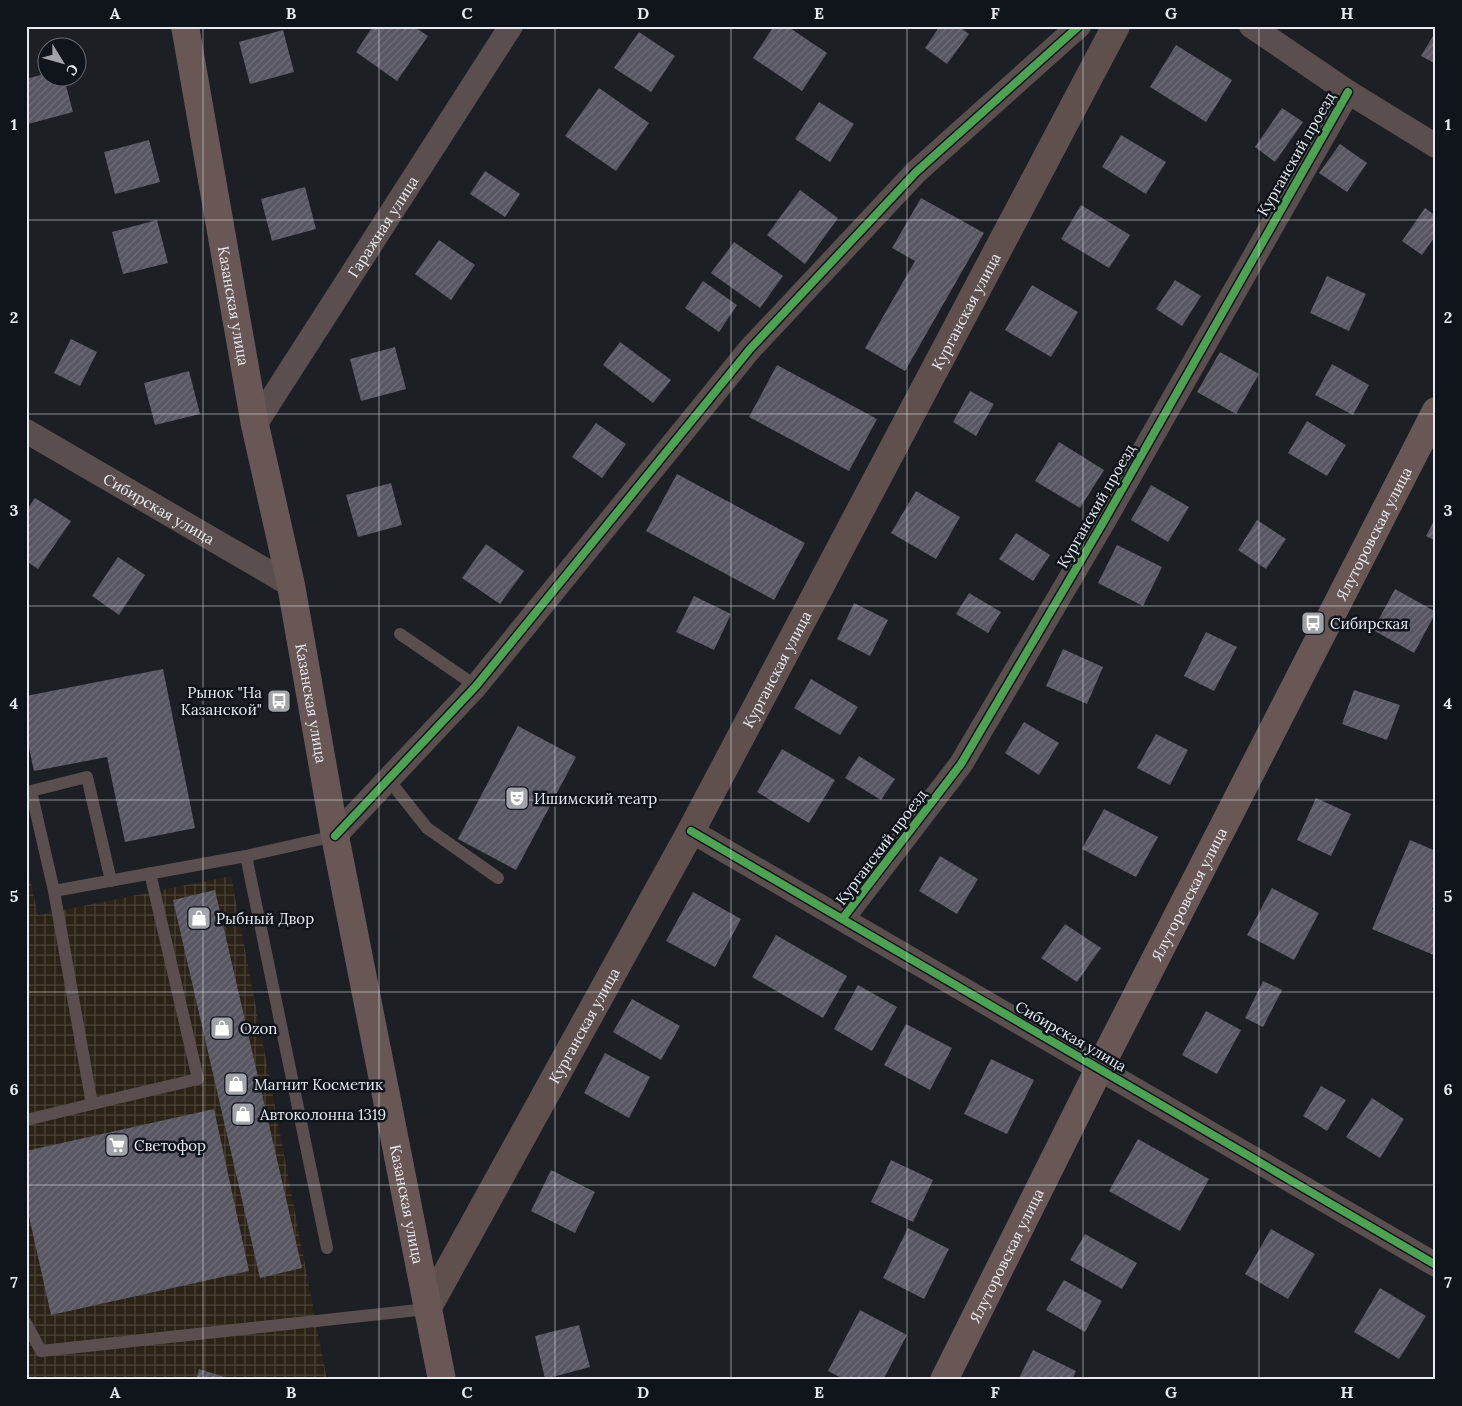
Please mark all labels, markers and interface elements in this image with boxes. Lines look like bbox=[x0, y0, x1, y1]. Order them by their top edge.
text: A bbox=[110, 3, 121, 23]
text: B bbox=[286, 3, 297, 23]
text: C bbox=[461, 3, 473, 23]
text: D bbox=[637, 3, 649, 23]
text: E bbox=[814, 3, 824, 23]
text: F bbox=[990, 3, 1000, 23]
text: G bbox=[1165, 3, 1177, 23]
text: H bbox=[1341, 3, 1354, 23]
north arrow bbox=[38, 38, 88, 88]
text: С bbox=[62, 61, 82, 79]
street label: Курганский проезд bbox=[1253, 89, 1339, 219]
text: 1 bbox=[11, 114, 17, 134]
text: 1 bbox=[1445, 114, 1451, 134]
street label: Гаражная улица bbox=[343, 172, 422, 281]
street label: Казанская улица bbox=[214, 244, 254, 367]
street label: Курганская улица bbox=[927, 249, 1004, 373]
text: 2 bbox=[10, 307, 18, 327]
text: 2 bbox=[1444, 307, 1452, 327]
street label: Курганский проезд bbox=[1053, 441, 1139, 571]
street label: Ялуторовская улица bbox=[1331, 463, 1415, 604]
street label: Сибирская улица bbox=[100, 469, 218, 548]
text: 3 bbox=[10, 500, 19, 520]
text: 3 bbox=[1444, 500, 1453, 520]
street label: Курганская улица bbox=[738, 607, 815, 731]
bus stop icon: Сибирская bbox=[1300, 610, 1326, 636]
place label: Сибирская bbox=[1330, 614, 1408, 633]
street label: Казанская улица bbox=[292, 642, 332, 765]
place label: Рынок "На Казанской" bbox=[181, 683, 262, 719]
bus stop icon: Рынок "На Казанской" bbox=[266, 688, 292, 714]
text: 4 bbox=[10, 693, 19, 713]
text: 4 bbox=[1444, 693, 1453, 713]
theatre icon: Ишимский театр bbox=[504, 785, 530, 811]
street label: Курганский проезд bbox=[831, 785, 931, 909]
place label: Ишимский театр bbox=[534, 789, 657, 808]
street label: Ялуторовская улица bbox=[1146, 824, 1231, 964]
text: 5 bbox=[10, 886, 19, 906]
text: 5 bbox=[1444, 886, 1453, 906]
shop icon: Рыбный Двор bbox=[186, 905, 212, 931]
place label: Рыбный Двор bbox=[216, 909, 314, 928]
street label: Курганская улица bbox=[544, 964, 623, 1087]
street label: Сибирская улица bbox=[1012, 996, 1130, 1076]
shop icon: Ozon bbox=[209, 1015, 235, 1041]
place label: Ozon bbox=[240, 1019, 277, 1038]
shop icon: Магнит Косметик bbox=[223, 1071, 249, 1097]
place label: Магнит Косметик bbox=[254, 1075, 383, 1094]
text: 6 bbox=[9, 1079, 19, 1099]
text: 6 bbox=[1443, 1079, 1453, 1099]
shop icon: Автоколонна 1319 bbox=[230, 1101, 256, 1127]
place label: Автоколонна 1319 bbox=[259, 1105, 386, 1124]
supermarket icon: Светофор bbox=[104, 1132, 130, 1158]
place label: Светофор bbox=[134, 1136, 206, 1155]
street label: Казанская улица bbox=[386, 1143, 428, 1266]
street label: Ялуторовская улица bbox=[965, 1185, 1048, 1326]
text: 7 bbox=[10, 1272, 18, 1292]
text: 7 bbox=[1444, 1272, 1452, 1292]
text: A bbox=[110, 1382, 121, 1402]
text: B bbox=[286, 1382, 297, 1402]
text: C bbox=[461, 1382, 473, 1402]
text: D bbox=[637, 1382, 649, 1402]
text: E bbox=[814, 1382, 824, 1402]
text: F bbox=[990, 1382, 1000, 1402]
text: G bbox=[1165, 1382, 1177, 1402]
text: H bbox=[1341, 1382, 1354, 1402]

